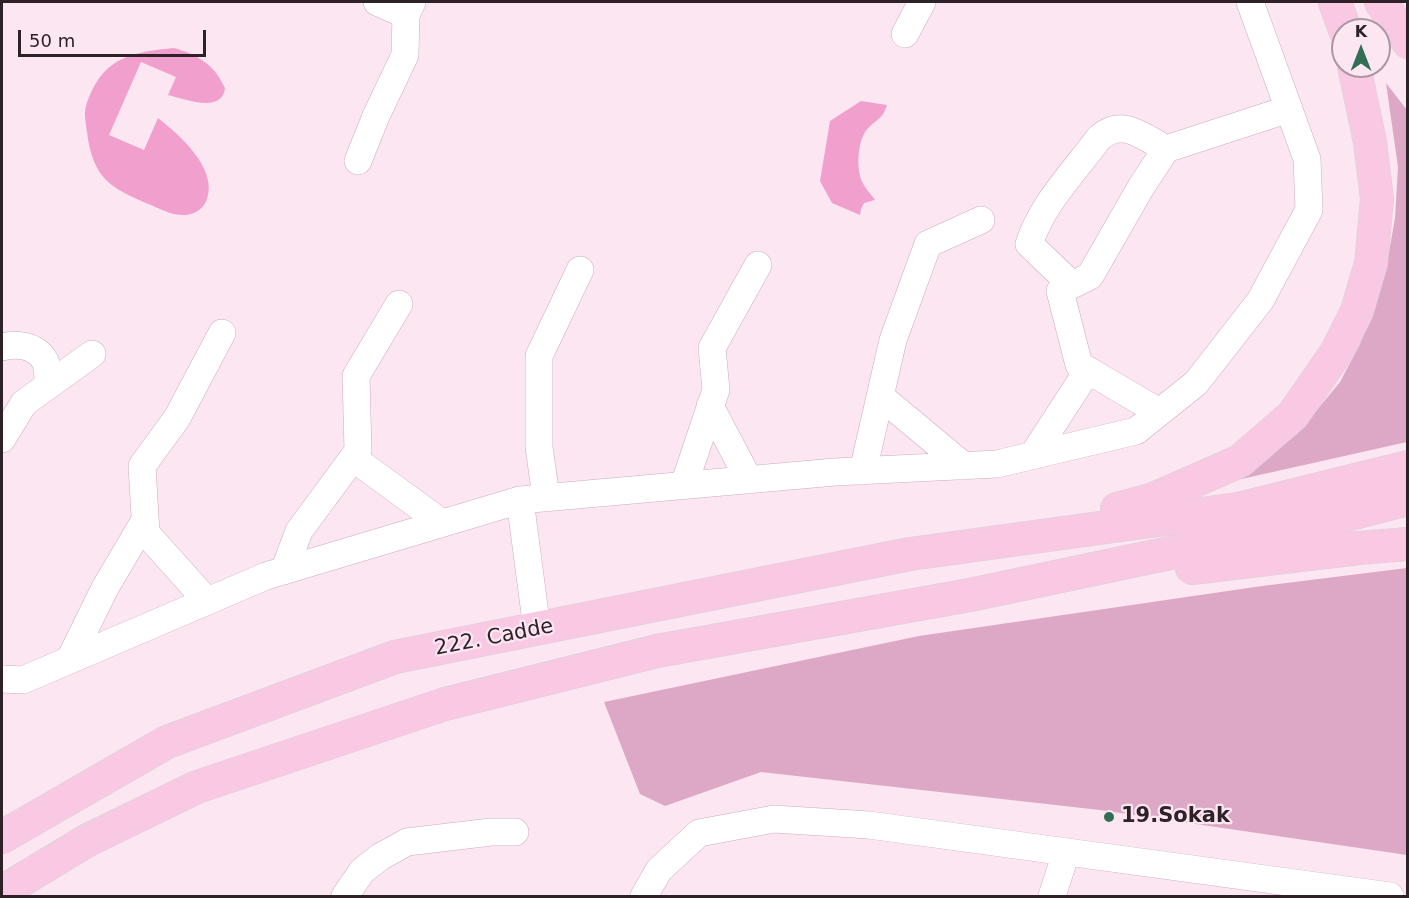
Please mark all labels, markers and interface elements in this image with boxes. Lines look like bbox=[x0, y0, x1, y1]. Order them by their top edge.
scale bar bbox=[21, 18, 208, 56]
north arrow bbox=[1331, 18, 1391, 78]
text: K bbox=[1355, 22, 1367, 41]
text: 50 m bbox=[29, 30, 75, 51]
street label: 222. Cadde bbox=[432, 614, 556, 662]
place label: 19.Sokak bbox=[1121, 804, 1230, 830]
marker: 19.Sokak bbox=[1102, 810, 1116, 824]

